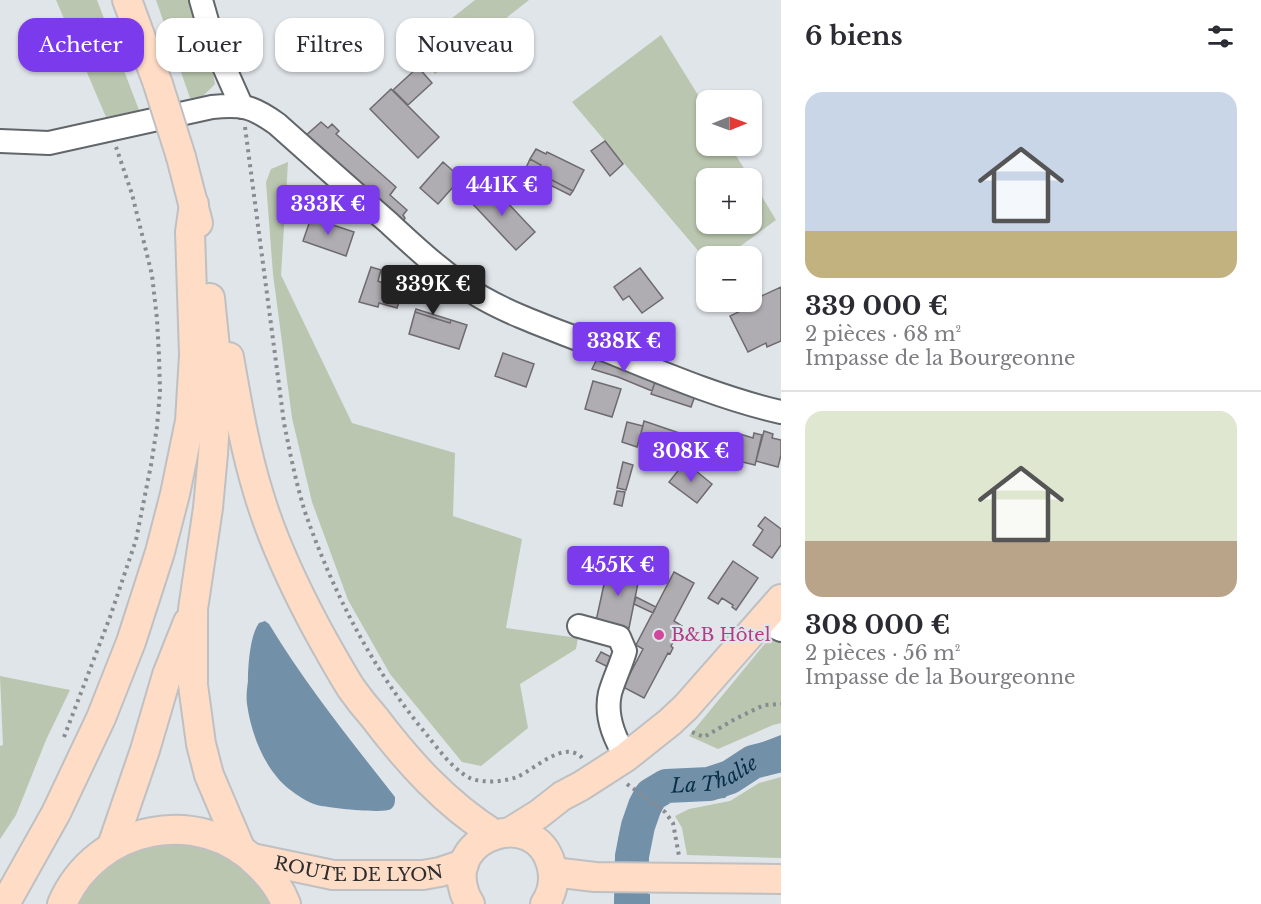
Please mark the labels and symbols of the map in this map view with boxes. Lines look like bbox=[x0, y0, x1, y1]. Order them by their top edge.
north arrow bbox=[696, 90, 762, 156]
pin: 441K € bbox=[453, 166, 551, 217]
pin: 333K € bbox=[279, 185, 377, 236]
pin: 339K € bbox=[384, 265, 482, 316]
pin: 338K € bbox=[575, 322, 673, 373]
pin: 308K € bbox=[642, 432, 740, 483]
pin: 455K € bbox=[569, 546, 667, 597]
place label: B&B Hôtel bbox=[671, 624, 771, 646]
marker: B&B Hôtel bbox=[652, 628, 666, 642]
water label: La Thalie bbox=[669, 750, 762, 798]
street label: ROUTE DE LYON bbox=[272, 852, 445, 886]

